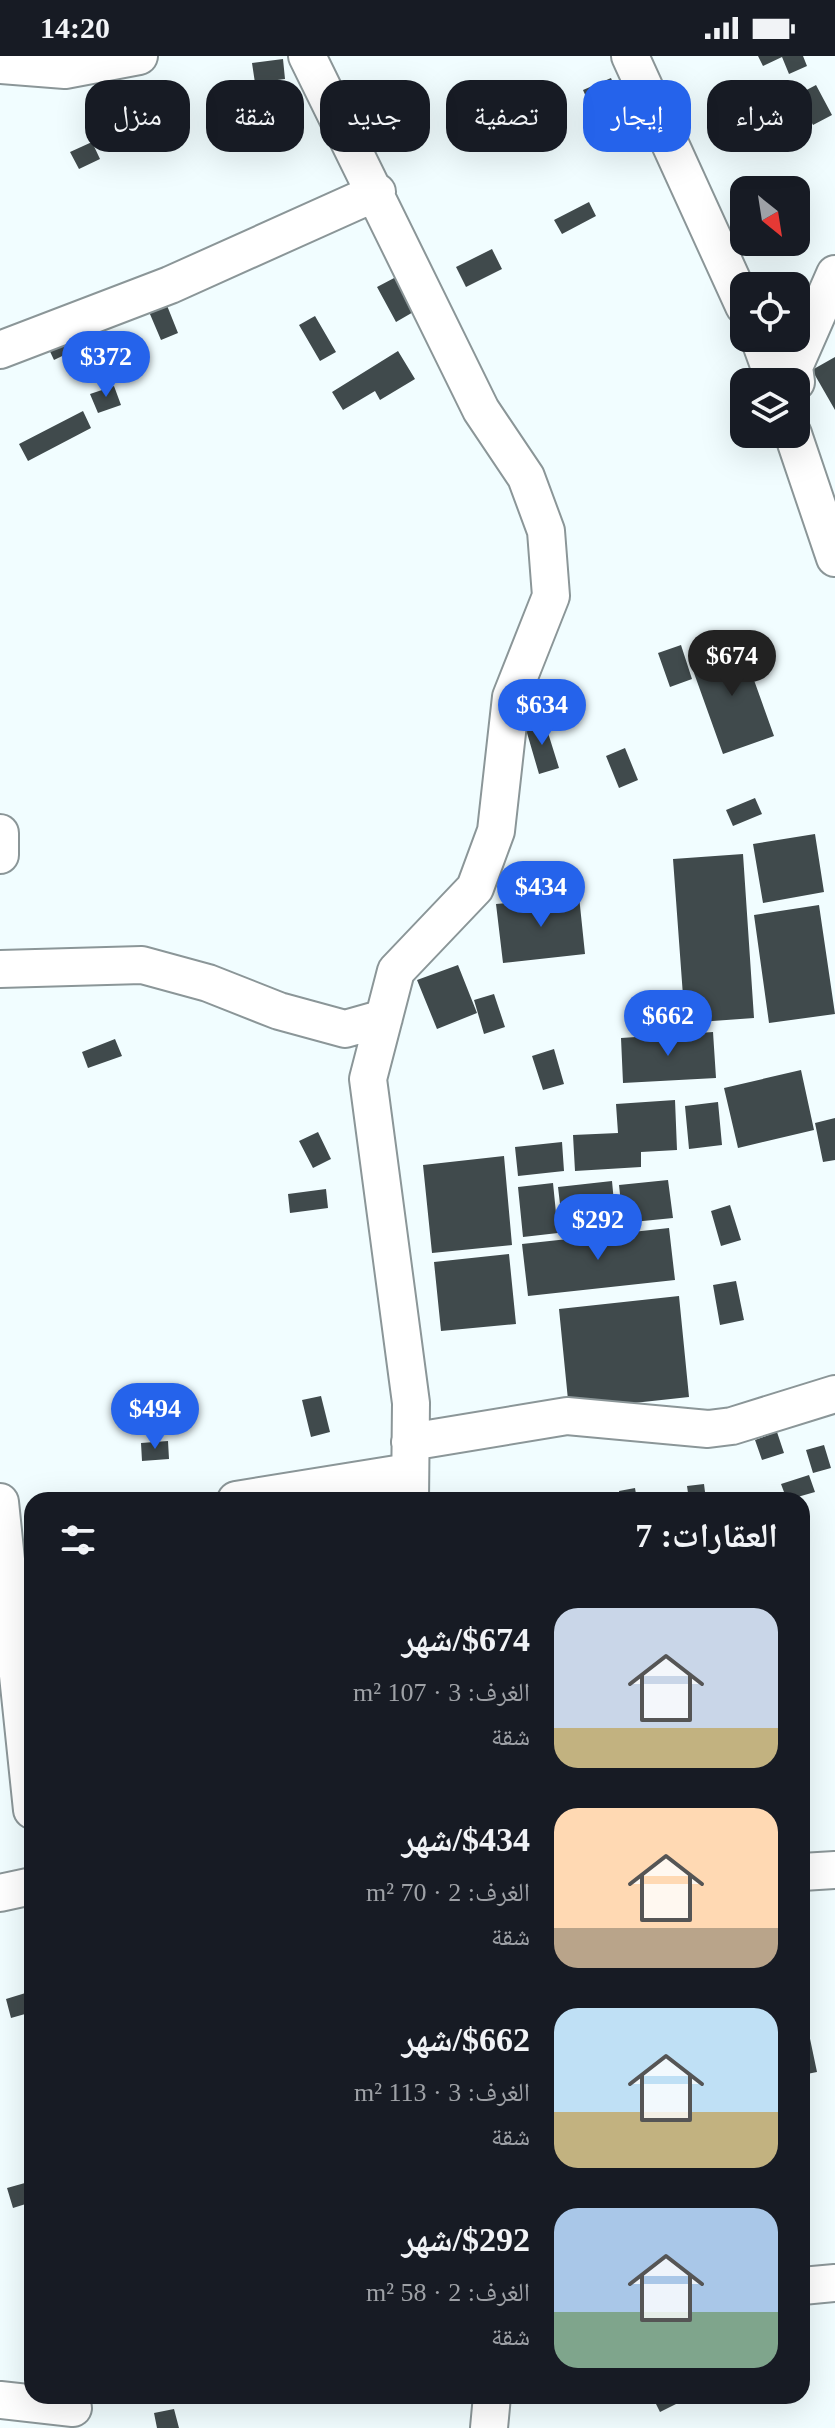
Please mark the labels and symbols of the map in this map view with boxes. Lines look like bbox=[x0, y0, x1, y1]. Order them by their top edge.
north arrow bbox=[730, 176, 810, 256]
pin: $372 bbox=[59, 331, 153, 399]
pin: $674 bbox=[685, 630, 779, 698]
pin: $634 bbox=[495, 679, 589, 747]
pin: $434 bbox=[494, 861, 588, 929]
pin: $662 bbox=[621, 990, 715, 1058]
pin: $292 bbox=[551, 1194, 645, 1262]
pin: $494 bbox=[108, 1383, 202, 1451]

